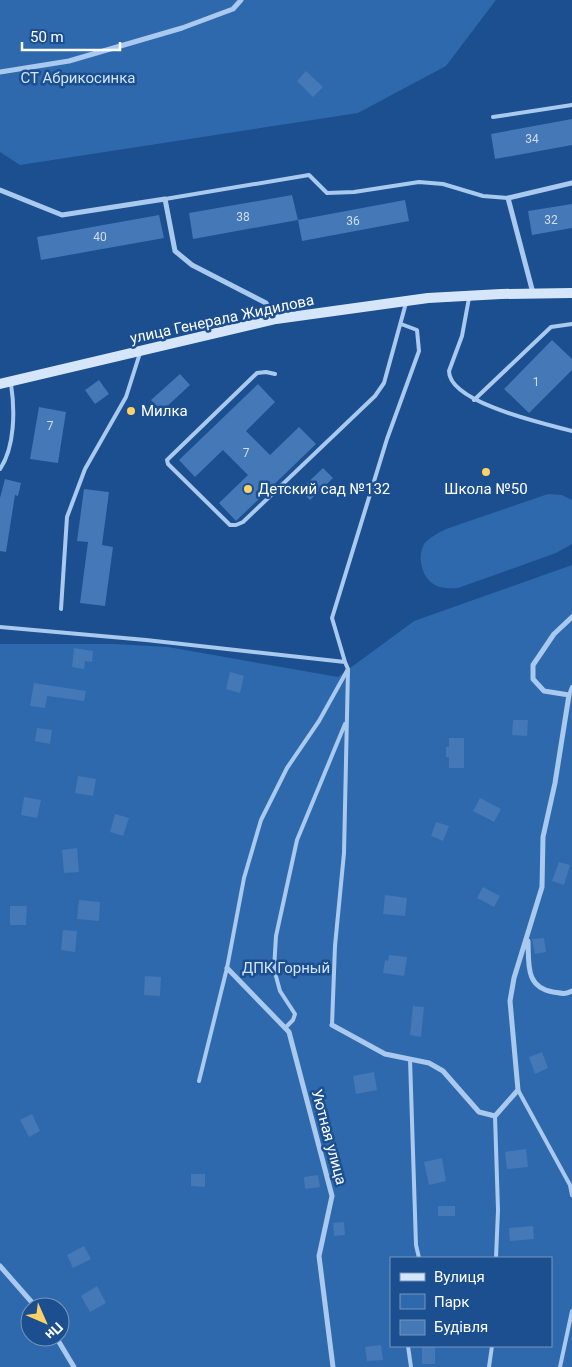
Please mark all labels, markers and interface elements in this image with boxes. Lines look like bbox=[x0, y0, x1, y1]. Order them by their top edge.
scale bar bbox=[22, 20, 120, 52]
text: 50 m bbox=[30, 28, 64, 46]
park label: СТ Абрикосинка bbox=[21, 69, 135, 87]
house number: 34 bbox=[525, 132, 539, 146]
house number: 38 bbox=[236, 210, 250, 224]
house number: 32 bbox=[544, 213, 558, 227]
house number: 36 bbox=[346, 214, 360, 228]
house number: 40 bbox=[93, 230, 107, 244]
street label: улица Генерала Жидилова bbox=[128, 291, 316, 347]
house number: 1 bbox=[533, 375, 539, 389]
place label: Милка bbox=[141, 402, 188, 420]
marker: Милка bbox=[125, 405, 137, 417]
house number: 7 bbox=[47, 419, 54, 433]
house number: 7 bbox=[243, 446, 250, 460]
marker: Школа №50 bbox=[480, 466, 492, 478]
place label: Детский сад №132 bbox=[258, 480, 390, 498]
place label: Школа №50 bbox=[444, 480, 528, 498]
marker: Детский сад №132 bbox=[242, 483, 254, 495]
park label: ДПК Горный bbox=[242, 959, 330, 977]
street label: Уютная улица bbox=[308, 1087, 350, 1187]
legend bbox=[390, 1257, 552, 1347]
text: Вулиця bbox=[434, 1268, 485, 1286]
text: Парк bbox=[434, 1293, 469, 1311]
north arrow bbox=[20, 1297, 70, 1347]
text: Будівля bbox=[434, 1318, 488, 1336]
text: Пн bbox=[42, 1319, 66, 1343]

